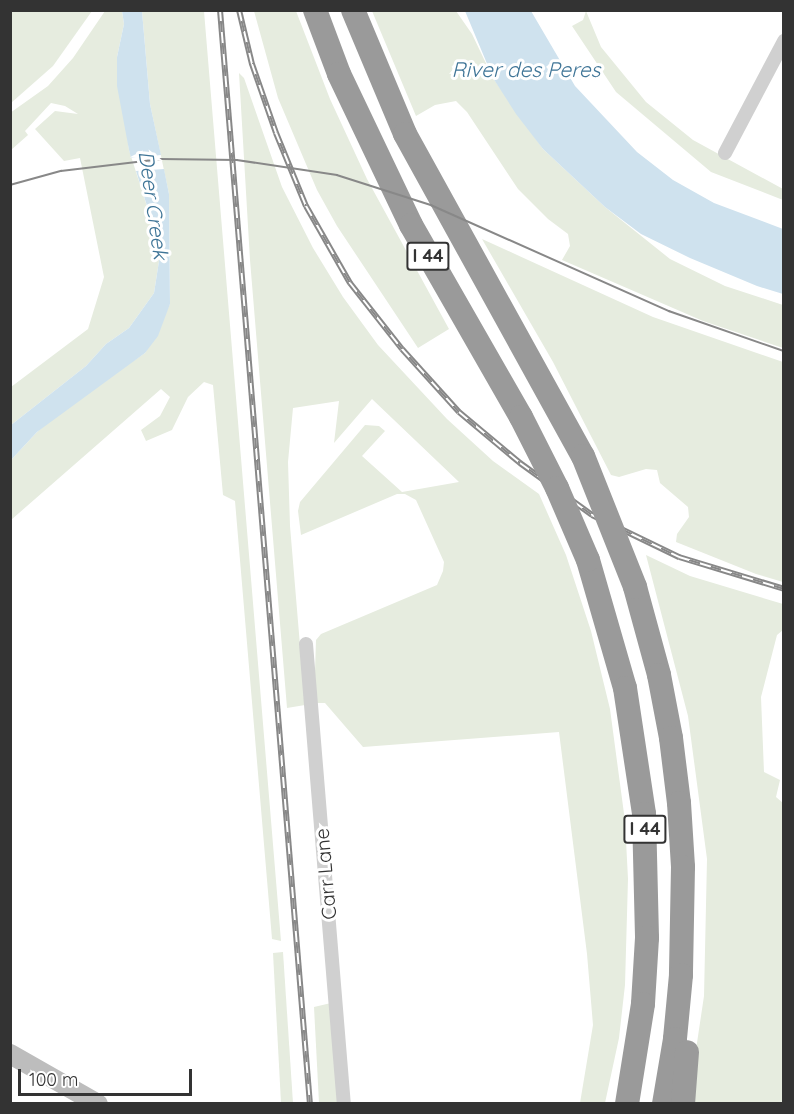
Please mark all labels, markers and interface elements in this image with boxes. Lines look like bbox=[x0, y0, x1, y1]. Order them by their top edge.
water label: River des Peres bbox=[452, 56, 600, 82]
water label: Deer Creek bbox=[134, 149, 174, 261]
road number: I 44 bbox=[406, 241, 450, 271]
road number: I 44 bbox=[622, 814, 668, 844]
street label: Carr Lane bbox=[309, 827, 341, 921]
scale bar bbox=[21, 1057, 195, 1095]
text: 100 m bbox=[29, 1068, 78, 1091]

